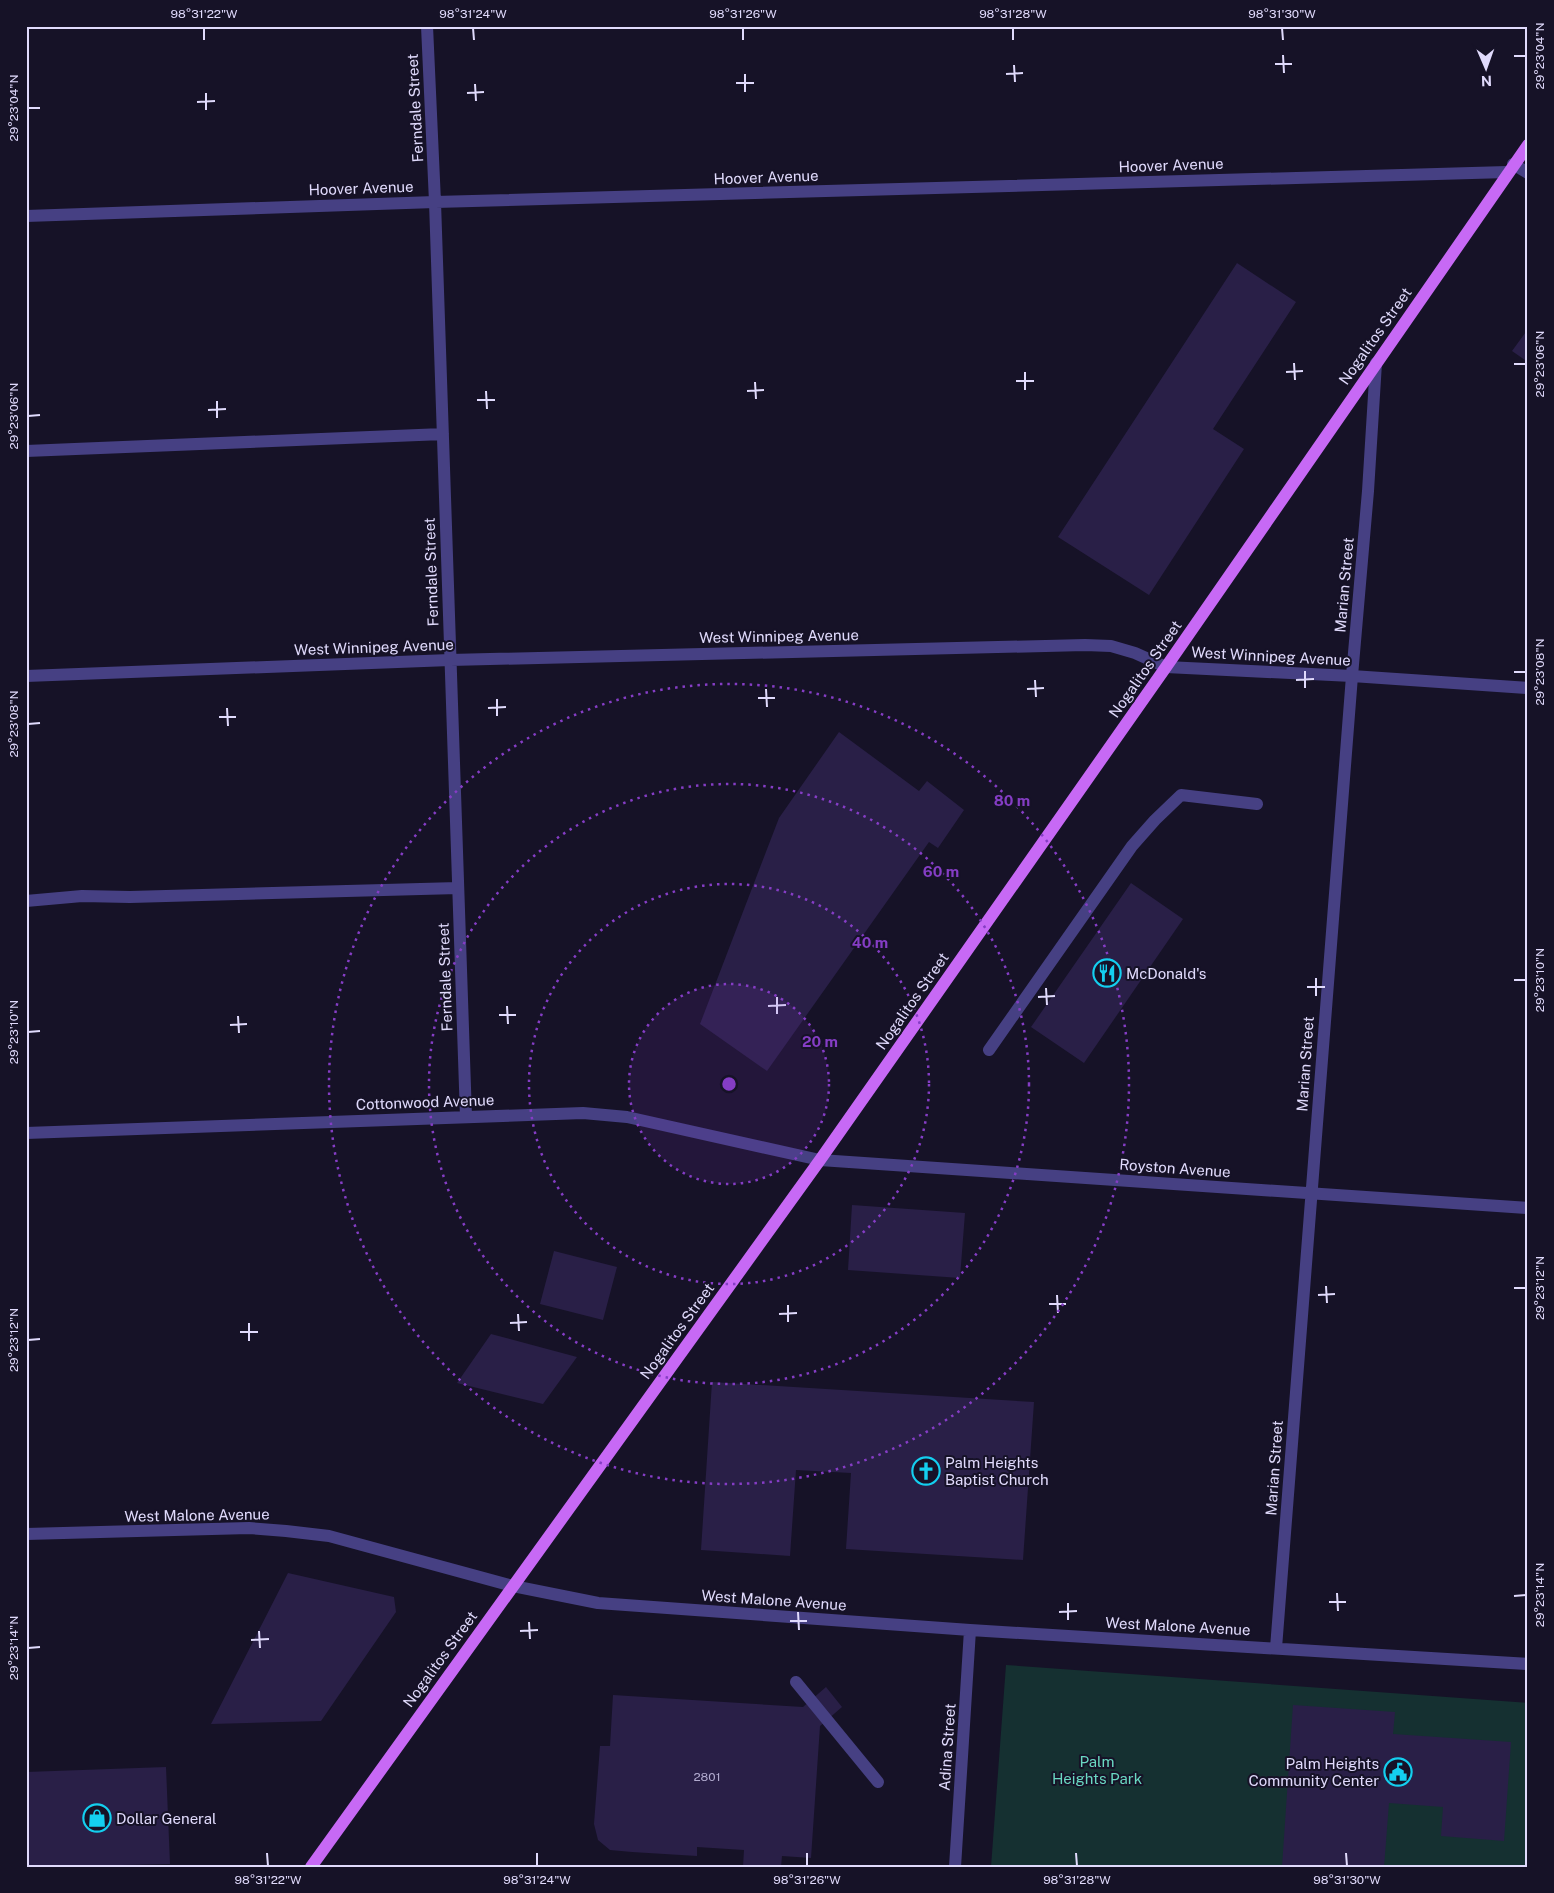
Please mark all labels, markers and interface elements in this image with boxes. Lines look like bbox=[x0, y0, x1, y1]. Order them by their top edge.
text: 98°31'22"W bbox=[170, 7, 238, 21]
text: 98°31'24"W bbox=[439, 7, 507, 21]
text: 98°31'26"W bbox=[709, 7, 777, 21]
text: 98°31'28"W bbox=[979, 7, 1047, 21]
text: 98°31'30"W bbox=[1248, 7, 1316, 21]
text: 29°23'04"N bbox=[1533, 23, 1547, 89]
north arrow bbox=[1462, 42, 1512, 92]
street label: Ferndale Street bbox=[404, 53, 426, 163]
text: N bbox=[1481, 73, 1492, 89]
text: 29°23'04"N bbox=[7, 75, 21, 141]
street label: Hoover Avenue bbox=[1118, 155, 1224, 175]
street label: Hoover Avenue bbox=[713, 167, 819, 187]
street label: Hoover Avenue bbox=[308, 178, 414, 198]
street label: Nogalitos Street bbox=[1335, 284, 1415, 388]
text: 29°23'06"N bbox=[1533, 331, 1547, 397]
text: 29°23'06"N bbox=[7, 383, 21, 449]
street label: Ferndale Street bbox=[421, 517, 441, 627]
street label: Marian Street bbox=[1331, 537, 1357, 633]
street label: Nogalitos Street bbox=[1105, 617, 1185, 721]
street label: West Winnipeg Avenue bbox=[699, 626, 859, 646]
street label: West Winnipeg Avenue bbox=[294, 636, 454, 658]
text: 29°23'08"N bbox=[1533, 638, 1547, 706]
street label: West Winnipeg Avenue bbox=[1191, 643, 1351, 669]
text: 29°23'08"N bbox=[7, 690, 21, 758]
text: 80 m bbox=[994, 792, 1030, 809]
text: 60 m bbox=[923, 863, 959, 880]
street label: Ferndale Street bbox=[435, 922, 455, 1032]
text: 40 m bbox=[852, 934, 888, 951]
text: 29°23'10"N bbox=[1533, 948, 1547, 1012]
street label: Nogalitos Street bbox=[872, 949, 952, 1053]
restaurant icon: McDonald's bbox=[1092, 958, 1122, 988]
place label: McDonald's bbox=[1126, 965, 1206, 982]
text: 29°23'10"N bbox=[7, 1000, 21, 1064]
street label: Marian Street bbox=[1293, 1016, 1317, 1112]
text: 20 m bbox=[802, 1033, 838, 1050]
centre of rings bbox=[720, 1075, 738, 1093]
street label: Cottonwood Avenue bbox=[355, 1091, 495, 1113]
street label: Royston Avenue bbox=[1119, 1156, 1231, 1180]
text: 29°23'12"N bbox=[1533, 1256, 1547, 1320]
street label: Nogalitos Street bbox=[637, 1280, 718, 1382]
text: 29°23'12"N bbox=[7, 1308, 21, 1372]
street label: Marian Street bbox=[1262, 1420, 1286, 1516]
place label: Palm Heights Baptist Church bbox=[945, 1454, 1049, 1488]
church icon: Palm Heights Baptist Church bbox=[911, 1456, 941, 1486]
street label: West Malone Avenue bbox=[124, 1505, 270, 1525]
text: 29°23'14"N bbox=[1533, 1563, 1547, 1627]
street label: West Malone Avenue bbox=[701, 1586, 847, 1614]
street label: Nogalitos Street bbox=[400, 1608, 481, 1710]
street label: West Malone Avenue bbox=[1105, 1614, 1251, 1638]
text: 29°23'14"N bbox=[7, 1616, 21, 1680]
street label: Adina Street bbox=[935, 1703, 959, 1791]
park label: Palm Heights Park bbox=[1052, 1753, 1142, 1787]
place label: Palm Heights Community Center bbox=[1249, 1755, 1379, 1789]
public building icon: Palm Heights Community Center bbox=[1383, 1757, 1413, 1787]
house number: 2801 bbox=[693, 1770, 721, 1784]
shop icon: Dollar General bbox=[82, 1803, 112, 1833]
place label: Dollar General bbox=[116, 1810, 217, 1827]
text: 98°31'22"W bbox=[234, 1873, 302, 1887]
text: 98°31'24"W bbox=[503, 1873, 571, 1887]
text: 98°31'26"W bbox=[773, 1873, 841, 1887]
text: 98°31'28"W bbox=[1043, 1873, 1111, 1887]
text: 98°31'30"W bbox=[1313, 1873, 1381, 1887]

